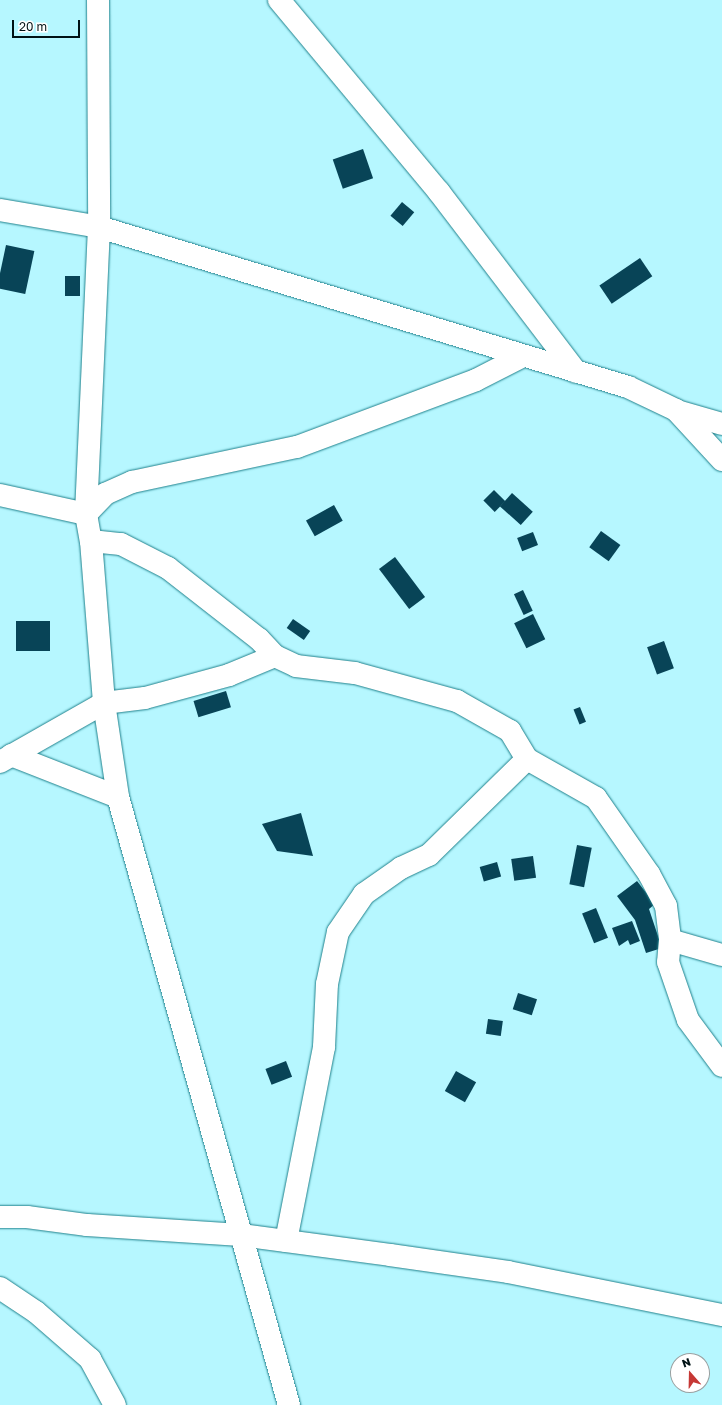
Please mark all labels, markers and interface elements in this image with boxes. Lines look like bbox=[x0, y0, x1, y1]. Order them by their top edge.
scale bar bbox=[14, 12, 82, 38]
text: 20 m bbox=[19, 19, 47, 34]
north arrow bbox=[670, 1353, 710, 1393]
text: N bbox=[680, 1355, 692, 1370]

